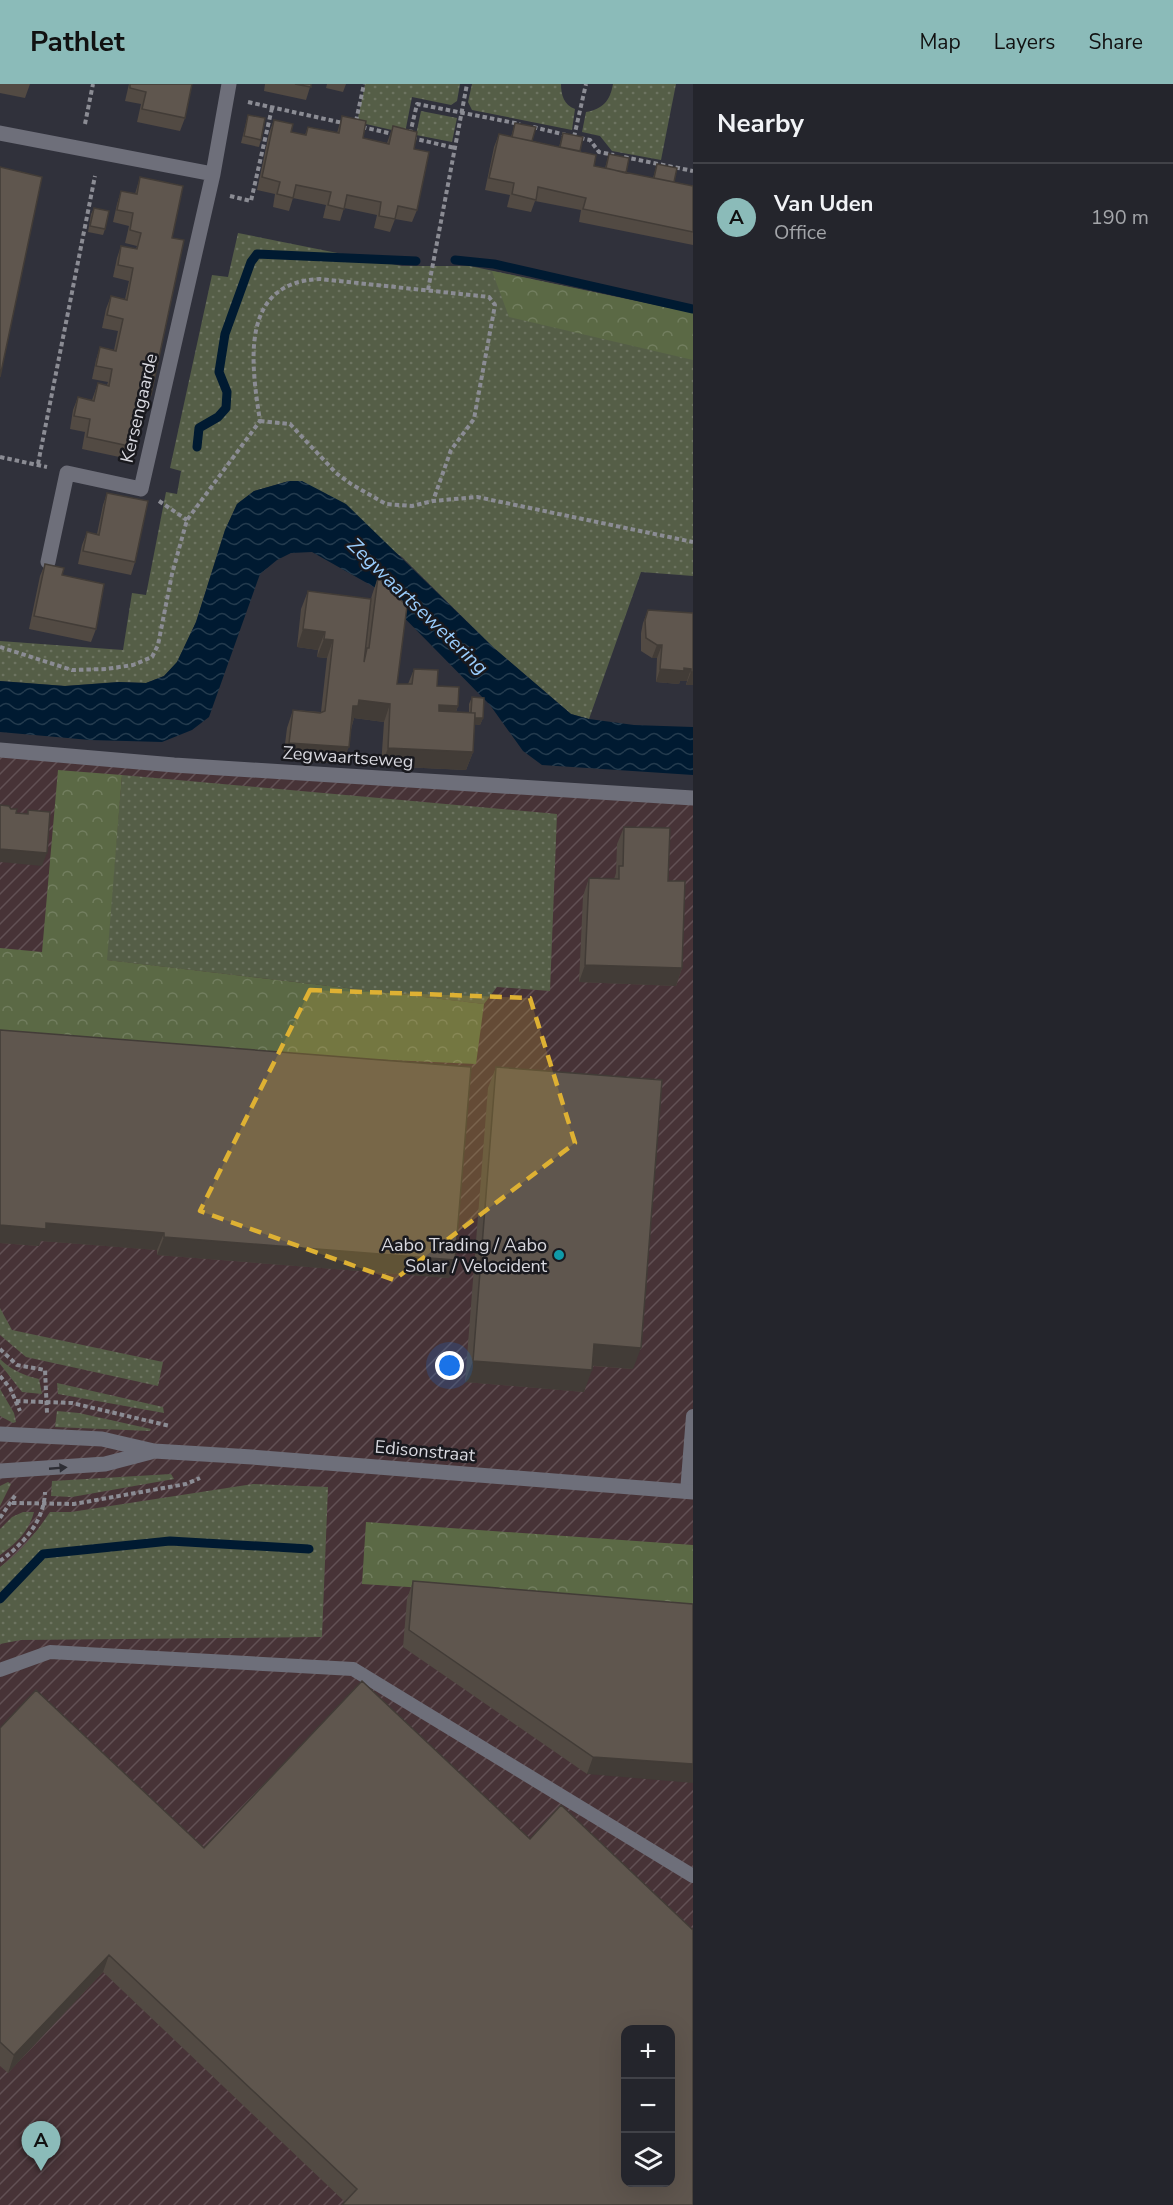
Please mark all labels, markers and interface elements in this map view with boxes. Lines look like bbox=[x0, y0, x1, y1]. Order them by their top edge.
text: Pathlet bbox=[30, 23, 125, 61]
text: Map bbox=[919, 28, 961, 56]
text: Layers bbox=[994, 28, 1055, 56]
text: Share bbox=[1088, 28, 1143, 56]
text: Nearby bbox=[717, 106, 804, 141]
text: Van Uden bbox=[774, 189, 873, 219]
text: A bbox=[729, 204, 744, 231]
text: 190 m bbox=[1091, 204, 1149, 231]
text: Office bbox=[774, 219, 827, 246]
street label: Kersengaarde bbox=[115, 351, 163, 465]
water label: Zegwaartsewetering bbox=[341, 532, 494, 681]
street label: Zegwaartseweg bbox=[282, 740, 414, 774]
place label: Aabo Trading / Aabo Solar / Velocident bbox=[381, 1233, 548, 1278]
marker: Aabo Trading / Aabo Solar / Velocident bbox=[552, 1248, 566, 1262]
your location bbox=[435, 1351, 464, 1380]
street label: Edisonstraat bbox=[374, 1435, 477, 1467]
one-way arrow bbox=[49, 1463, 68, 1473]
map controls bbox=[621, 2025, 675, 2187]
button: + bbox=[621, 2025, 675, 2079]
button: − bbox=[621, 2079, 675, 2133]
pin: A bbox=[22, 2122, 60, 2171]
button: layers bbox=[621, 2133, 675, 2187]

